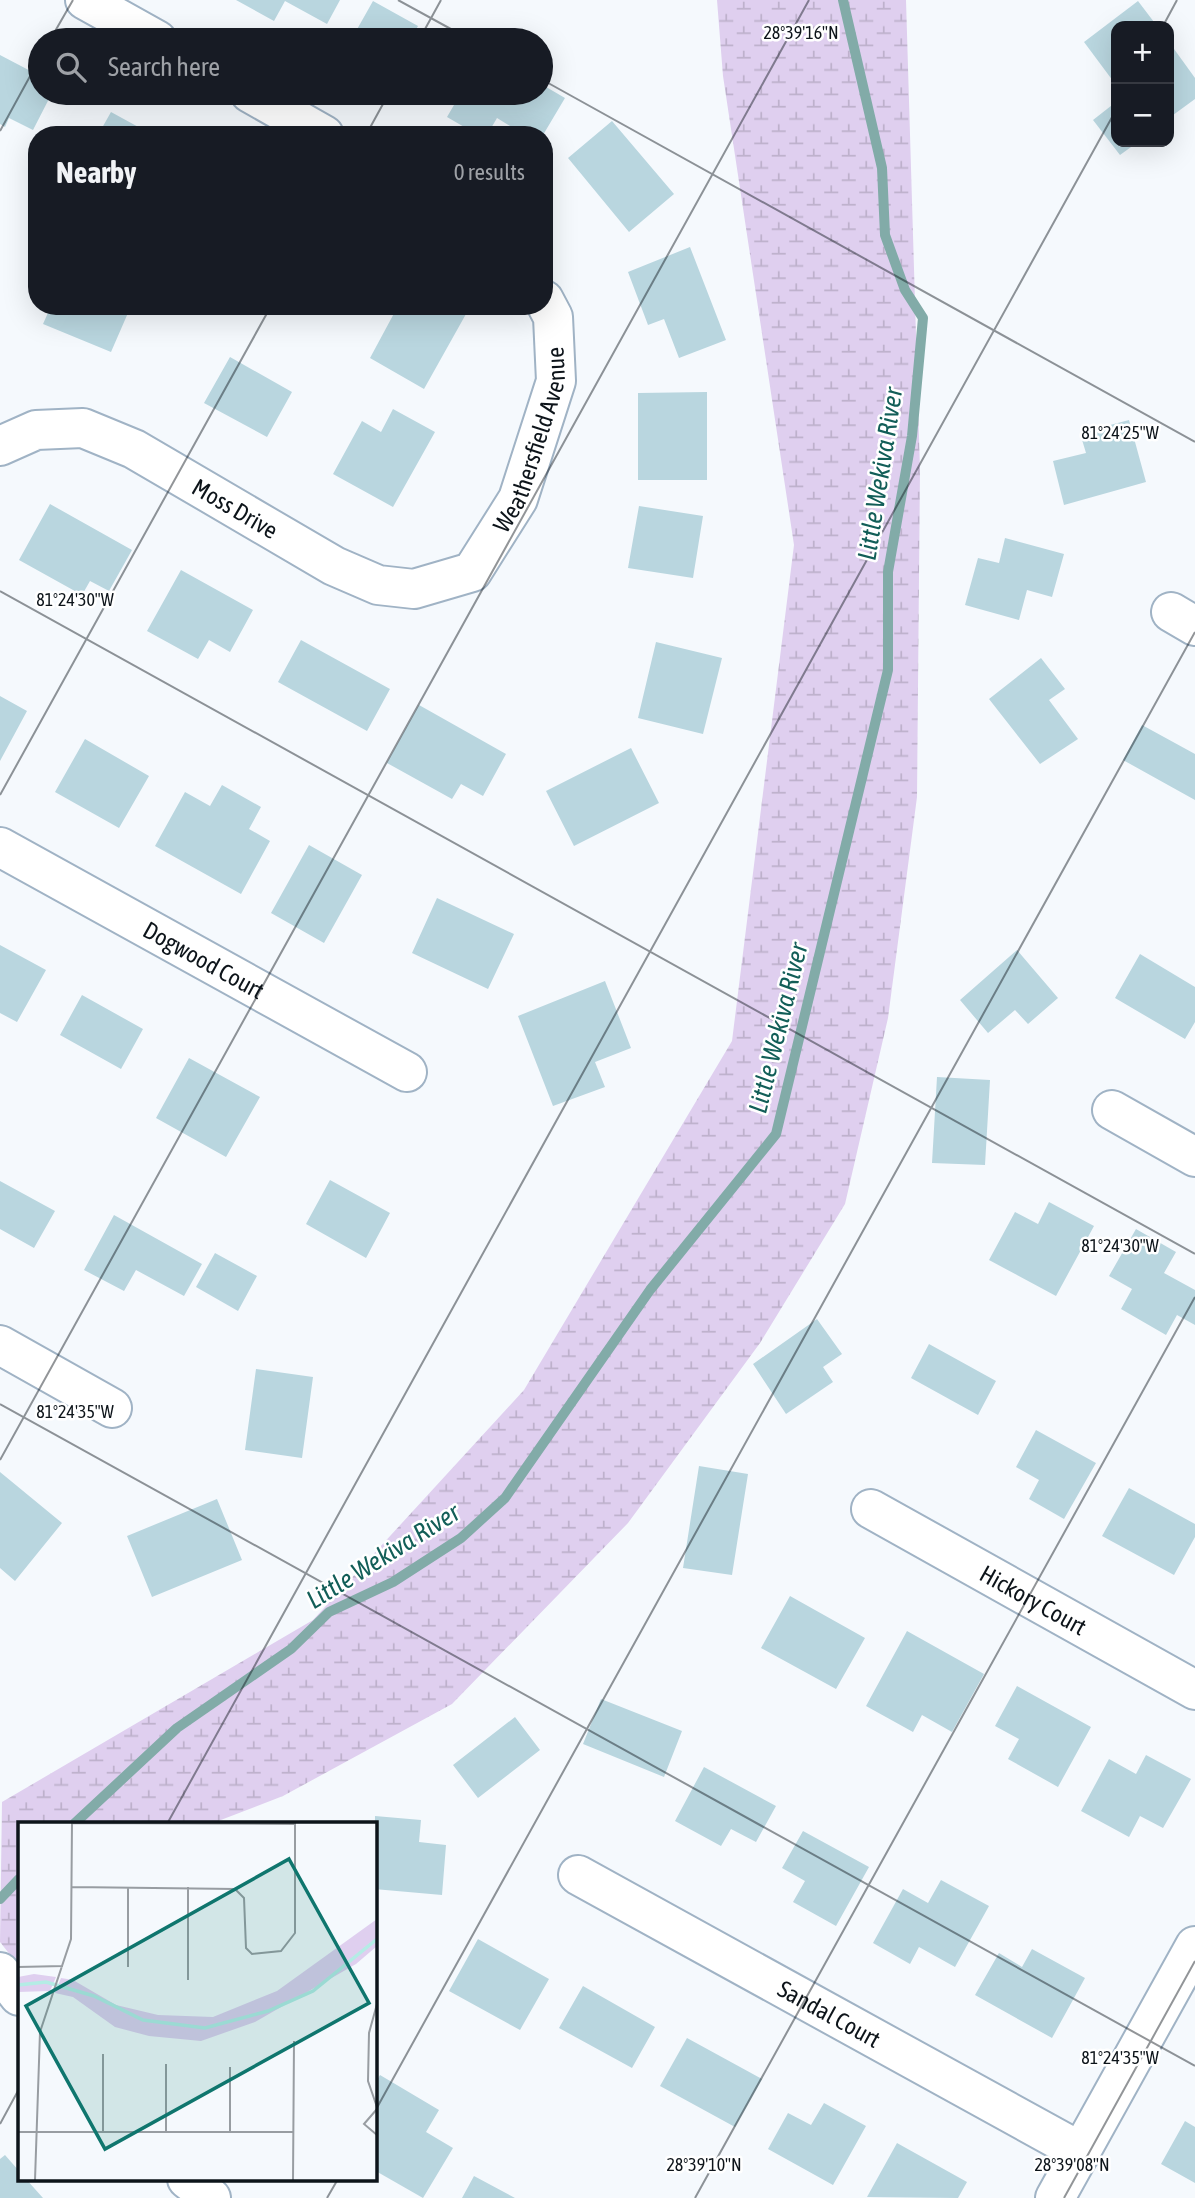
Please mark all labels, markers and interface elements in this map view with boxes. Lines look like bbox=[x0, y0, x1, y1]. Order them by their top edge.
map controls bbox=[1111, 21, 1174, 147]
button: + bbox=[1111, 21, 1174, 84]
text: 28°39'16"N bbox=[763, 22, 839, 43]
search box bbox=[28, 28, 553, 105]
icon: search bbox=[52, 48, 90, 86]
text: Search here bbox=[108, 52, 220, 82]
button: − bbox=[1111, 84, 1174, 147]
text: Nearby bbox=[56, 155, 136, 189]
text: 0 results bbox=[454, 159, 525, 185]
street label: Weathersfield Avenue bbox=[487, 346, 569, 537]
water label: Little Wekiva River bbox=[852, 384, 909, 562]
text: 81°24'25"W bbox=[1081, 422, 1159, 443]
street label: Moss Drive bbox=[188, 473, 283, 544]
text: 81°24'30"W bbox=[36, 589, 114, 610]
street label: Dogwood Court bbox=[139, 916, 269, 1004]
water label: Little Wekiva River bbox=[742, 938, 814, 1116]
text: 81°24'30"W bbox=[1081, 1235, 1159, 1256]
text: 81°24'35"W bbox=[36, 1401, 114, 1422]
water label: Little Wekiva River bbox=[301, 1496, 466, 1615]
street label: Hickory Court bbox=[976, 1559, 1091, 1640]
inset map bbox=[18, 1822, 376, 2180]
street label: Sandal Court bbox=[774, 1974, 885, 2052]
text: 81°24'35"W bbox=[1081, 2047, 1159, 2068]
text: 28°39'10"N bbox=[666, 2154, 742, 2175]
text: 28°39'08"N bbox=[1034, 2154, 1110, 2175]

